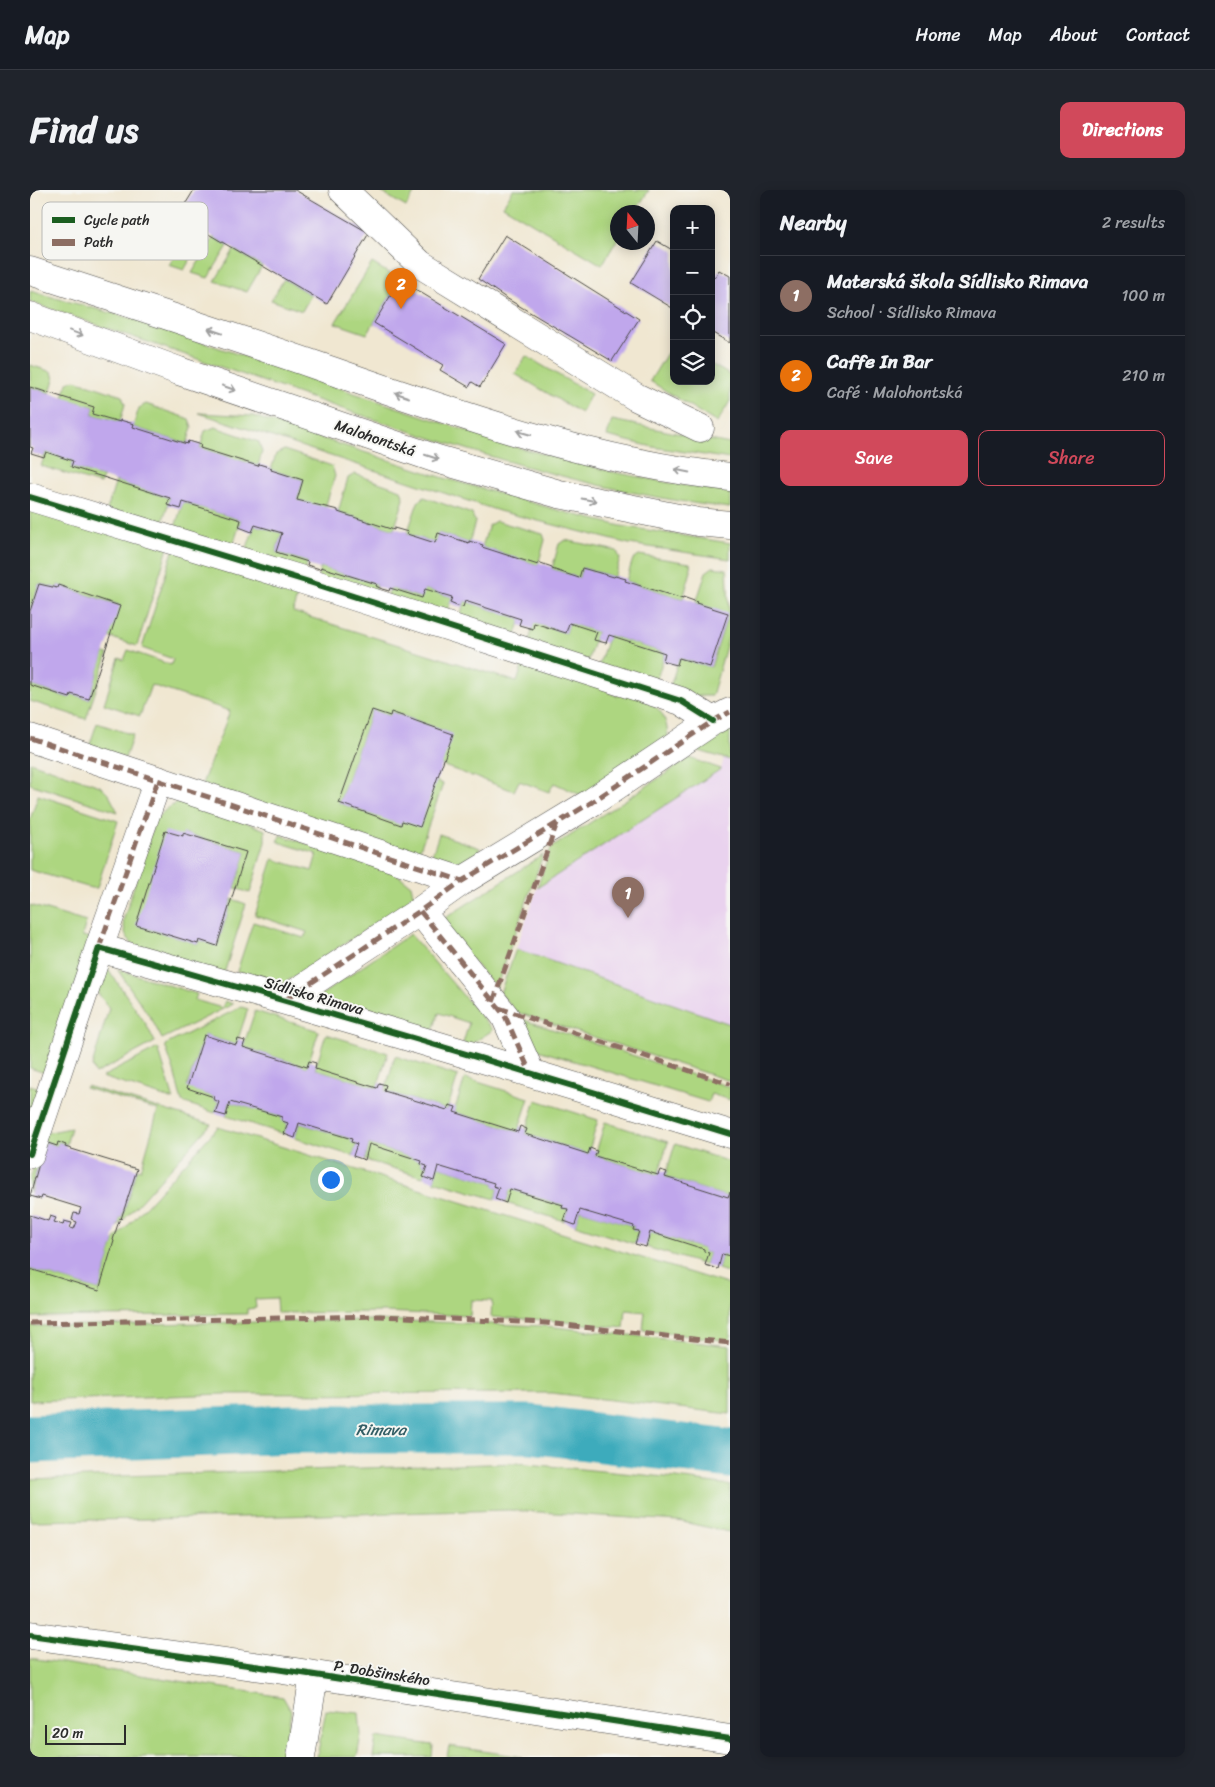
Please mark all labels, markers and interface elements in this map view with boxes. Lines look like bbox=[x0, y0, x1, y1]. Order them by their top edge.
text: Map bbox=[25, 14, 69, 56]
text: Home bbox=[916, 19, 961, 51]
text: Map bbox=[989, 19, 1022, 51]
text: About bbox=[1050, 19, 1098, 51]
text: Contact bbox=[1126, 19, 1190, 51]
text: Find us bbox=[30, 99, 138, 161]
button: Directions bbox=[1060, 102, 1185, 158]
legend bbox=[42, 202, 208, 260]
text: Nearby bbox=[780, 204, 846, 242]
north arrow bbox=[610, 205, 655, 250]
map controls bbox=[670, 205, 715, 385]
button: + bbox=[670, 205, 715, 250]
text: Cycle path bbox=[84, 208, 150, 233]
text: 2 results bbox=[1102, 208, 1165, 237]
text: Path bbox=[84, 230, 113, 255]
button: − bbox=[670, 250, 715, 295]
text: Materská škola Sídlisko Rimava bbox=[827, 265, 1088, 298]
pin: 2 bbox=[385, 268, 417, 309]
text: 1 bbox=[793, 281, 799, 310]
text: 100 m bbox=[1121, 281, 1165, 310]
button: locate bbox=[670, 295, 715, 340]
text: School · Sídlisko Rimava bbox=[827, 298, 996, 327]
one-way arrow bbox=[208, 325, 224, 335]
one-way arrow bbox=[68, 329, 83, 338]
button: layers bbox=[670, 340, 715, 385]
text: Caffe In Bar bbox=[827, 345, 932, 378]
text: 2 bbox=[791, 361, 801, 390]
text: 210 m bbox=[1122, 361, 1165, 390]
text: Café · Malohontská bbox=[827, 378, 963, 407]
one-way arrow bbox=[220, 384, 236, 393]
one-way arrow bbox=[394, 390, 410, 400]
street label: Malohontská bbox=[331, 412, 419, 464]
one-way arrow bbox=[516, 428, 532, 438]
button: Save bbox=[780, 430, 968, 486]
button: Share bbox=[978, 430, 1165, 486]
one-way arrow bbox=[424, 453, 440, 463]
one-way arrow bbox=[674, 466, 690, 475]
one-way arrow bbox=[581, 496, 597, 505]
pin: 1 bbox=[612, 877, 644, 918]
street label: Sídlisko Rimava bbox=[261, 969, 367, 1023]
your location bbox=[318, 1167, 344, 1193]
water label: Rimava bbox=[356, 1415, 408, 1444]
street label: P. Dobšinského bbox=[332, 1653, 433, 1694]
text: 20 m bbox=[52, 1721, 83, 1746]
scale bar bbox=[45, 1722, 126, 1745]

